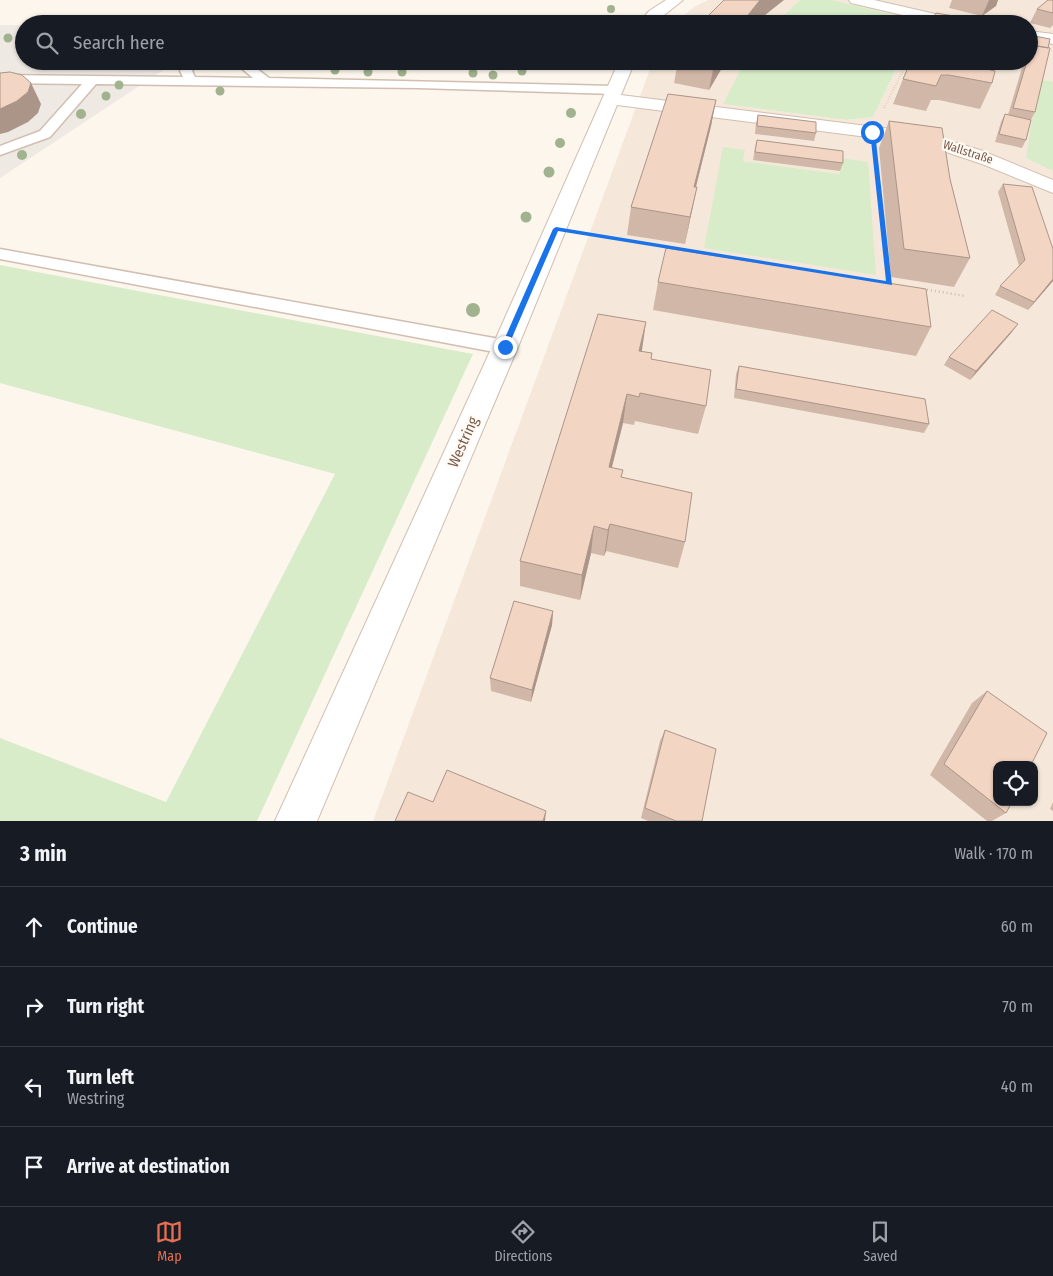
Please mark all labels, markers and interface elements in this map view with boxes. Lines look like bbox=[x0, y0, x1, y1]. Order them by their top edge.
search box bbox=[15, 15, 1038, 70]
icon: search bbox=[33, 29, 61, 57]
text: Search here bbox=[73, 31, 165, 54]
route start bbox=[861, 121, 884, 144]
street label: Wallstraße bbox=[941, 137, 995, 167]
route end bbox=[494, 336, 517, 359]
street label: Westring bbox=[444, 414, 482, 470]
map controls bbox=[993, 761, 1038, 806]
button: locate bbox=[993, 761, 1038, 806]
text: 3 min bbox=[20, 841, 67, 867]
text: Walk · 170 m bbox=[954, 844, 1033, 863]
icon: ahead bbox=[20, 913, 48, 941]
text: Continue bbox=[67, 915, 138, 938]
text: 60 m bbox=[1001, 917, 1033, 936]
icon: right bbox=[20, 993, 48, 1021]
text: Turn right bbox=[67, 995, 144, 1018]
text: 70 m bbox=[1002, 997, 1033, 1016]
text: Turn left bbox=[67, 1066, 134, 1089]
icon: left bbox=[20, 1073, 48, 1101]
text: 40 m bbox=[1001, 1077, 1033, 1096]
text: Westring bbox=[67, 1089, 124, 1108]
icon: arrive bbox=[20, 1153, 48, 1181]
text: Arrive at destination bbox=[67, 1155, 230, 1178]
tab: Map bbox=[155, 1218, 183, 1265]
tab: Directions bbox=[494, 1218, 552, 1265]
tab: Saved bbox=[863, 1218, 898, 1265]

